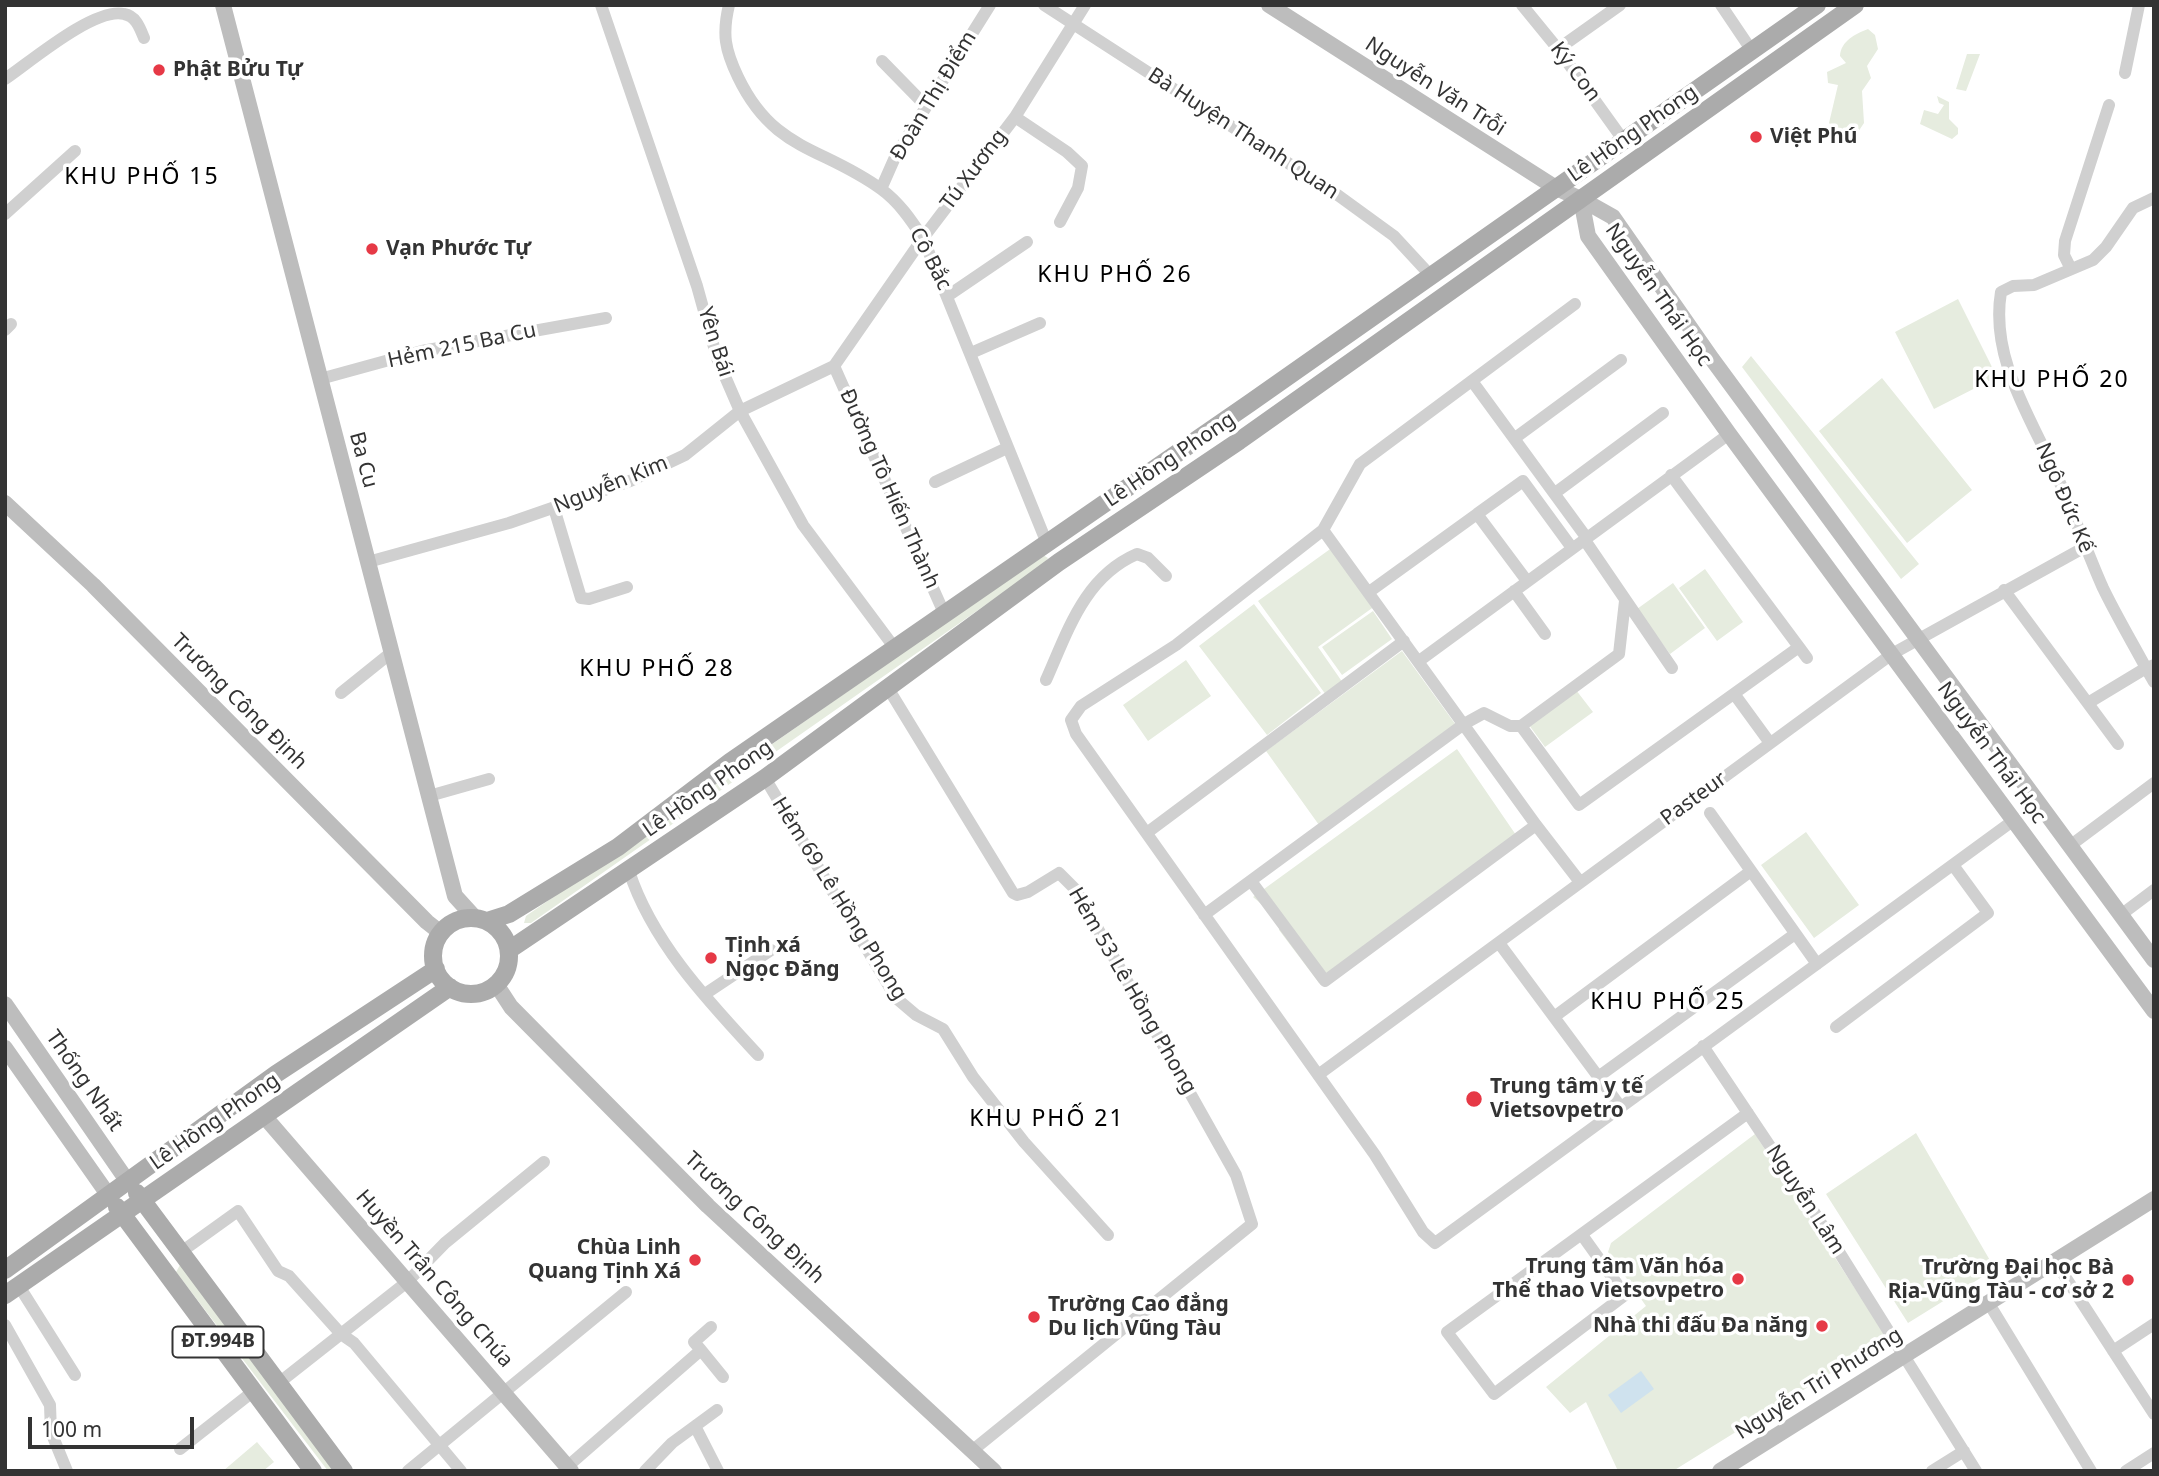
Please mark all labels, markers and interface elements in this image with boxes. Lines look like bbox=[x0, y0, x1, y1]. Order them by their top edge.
street label: Đoàn Thị Điểm bbox=[886, 27, 982, 165]
street label: Nguyễn Văn Trỗi bbox=[1360, 32, 1510, 142]
street label: Ký Con bbox=[1544, 37, 1606, 107]
place label: Phật Bửu Tự bbox=[173, 57, 303, 83]
marker: Phật Bửu Tự bbox=[151, 62, 167, 78]
street label: Bà Huyện Thanh Quan bbox=[1143, 63, 1343, 205]
street label: Lê Hồng Phong bbox=[1563, 80, 1703, 188]
place label: Việt Phú bbox=[1770, 124, 1857, 150]
street label: Tú Xương bbox=[936, 125, 1012, 215]
marker: Việt Phú bbox=[1748, 129, 1764, 145]
district label: KHU PHỐ 15 bbox=[66, 163, 218, 191]
street label: Nguyễn Thái Học bbox=[1599, 219, 1717, 371]
street label: Cô Bắc bbox=[904, 223, 956, 295]
place label: Vạn Phước Tự bbox=[386, 236, 531, 262]
marker: Vạn Phước Tự bbox=[364, 241, 380, 257]
district label: KHU PHỐ 26 bbox=[1039, 261, 1191, 289]
street label: Yên Bái bbox=[692, 304, 738, 380]
street label: Hẻm 215 Ba Cu bbox=[385, 318, 539, 374]
district label: KHU PHỐ 20 bbox=[1976, 366, 2128, 394]
street label: Đường Tô Hiến Thành bbox=[834, 385, 944, 593]
street label: Lê Hồng Phong bbox=[1100, 407, 1240, 513]
street label: Ba Cu bbox=[343, 429, 383, 491]
street label: Ngô Đức Kế bbox=[2030, 439, 2098, 557]
street label: Nguyễn Kim bbox=[550, 451, 672, 519]
street label: Trương Công Định bbox=[166, 629, 312, 775]
district label: KHU PHỐ 28 bbox=[581, 655, 733, 683]
street label: Nguyễn Thái Học bbox=[1931, 677, 2051, 829]
street label: Lê Hồng Phong bbox=[638, 735, 778, 843]
street label: Pasteur bbox=[1656, 767, 1732, 831]
street label: Hẻm 69 Lê Hồng Phong bbox=[766, 793, 912, 1005]
street label: Hẻm 53 Lê Hồng Phong bbox=[1063, 883, 1201, 1099]
place label: Tịnh xá Ngọc Đăng bbox=[725, 933, 840, 983]
marker: Tịnh xá Ngọc Đăng bbox=[703, 950, 719, 966]
district label: KHU PHỐ 25 bbox=[1592, 988, 1744, 1016]
street label: Thống Nhất bbox=[40, 1026, 128, 1136]
street label: Lê Hồng Phong bbox=[145, 1068, 285, 1176]
place label: Trung tâm y tế Vietsovpetro bbox=[1490, 1074, 1643, 1124]
marker: Trung tâm y tế Vietsovpetro bbox=[1464, 1089, 1484, 1109]
district label: KHU PHỐ 21 bbox=[971, 1105, 1123, 1133]
street label: Nguyễn Lâm bbox=[1760, 1141, 1850, 1259]
street label: Trương Công Định bbox=[679, 1147, 829, 1289]
street label: Huyền Trân Công Chúa bbox=[350, 1185, 518, 1373]
place label: Chùa Linh Quang Tịnh Xá bbox=[528, 1235, 681, 1285]
marker: Chùa Linh Quang Tịnh Xá bbox=[687, 1252, 703, 1268]
place label: Trung tâm Văn hóa Thể thao Vietsovpetro bbox=[1492, 1254, 1724, 1304]
place label: Trường Đại học Bà Rịa-Vũng Tàu - cơ sở 2 bbox=[1888, 1255, 2114, 1305]
marker: Trung tâm Văn hóa Thể thao Vietsovpetro bbox=[1730, 1271, 1746, 1287]
marker: Trường Đại học Bà Rịa-Vũng Tàu - cơ sở 2 bbox=[2120, 1272, 2136, 1288]
place label: Trường Cao đẳng Du lịch Vũng Tàu bbox=[1048, 1292, 1229, 1342]
marker: Trường Cao đẳng Du lịch Vũng Tàu bbox=[1026, 1309, 1042, 1325]
place label: Nhà thi đấu Đa năng bbox=[1593, 1313, 1808, 1339]
marker: Nhà thi đấu Đa năng bbox=[1814, 1318, 1830, 1334]
street label: Nguyễn Tri Phương bbox=[1731, 1323, 1907, 1445]
road number: ĐT.994B bbox=[172, 1326, 264, 1358]
scale bar bbox=[32, 1402, 198, 1446]
text: 100 m bbox=[41, 1415, 102, 1443]

